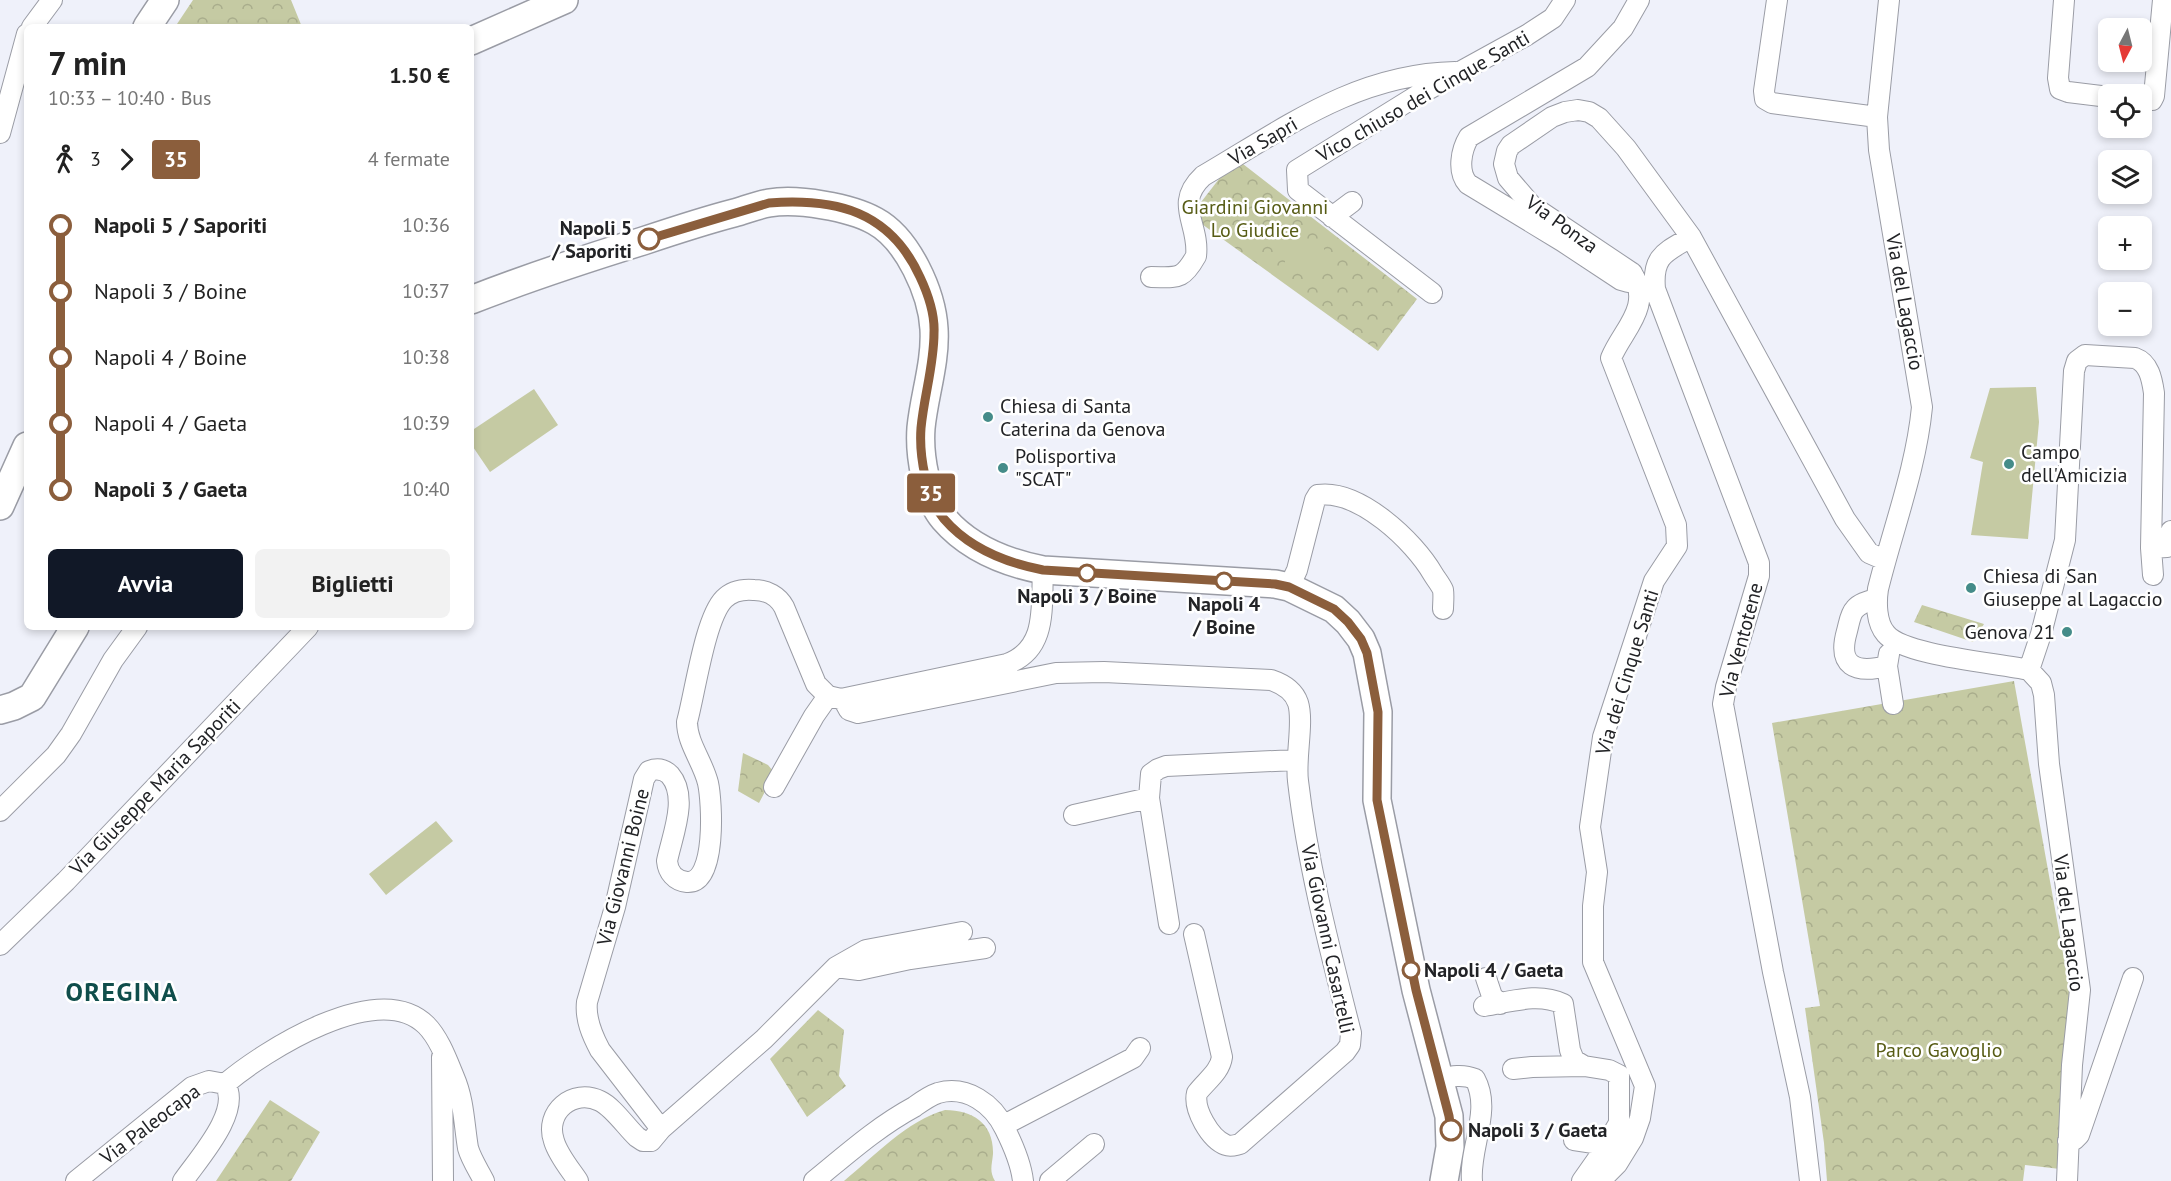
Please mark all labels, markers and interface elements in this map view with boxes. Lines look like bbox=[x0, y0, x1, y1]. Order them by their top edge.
north arrow bbox=[2098, 18, 2152, 72]
map controls bbox=[2098, 18, 2152, 336]
street label: Vico chiuso dei Cinque Santi bbox=[1311, 24, 1534, 168]
text: 7 min bbox=[48, 41, 127, 84]
text: 1.50 € bbox=[389, 61, 450, 89]
button: locate bbox=[2098, 84, 2152, 138]
text: 10:33 – 10:40 · Bus bbox=[48, 85, 212, 111]
street label: Via Sapri bbox=[1223, 111, 1302, 172]
icon: walk bbox=[48, 143, 81, 176]
icon: forward bbox=[110, 143, 143, 176]
text: 3 bbox=[90, 146, 101, 172]
text: 35 bbox=[164, 146, 188, 173]
text: 4 fermate bbox=[368, 146, 450, 172]
button: layers bbox=[2098, 150, 2152, 204]
street label: Via Ponza bbox=[1520, 189, 1603, 259]
park label: Giardini Giovanni Lo Giudice bbox=[1182, 194, 1328, 243]
text: Napoli 5 / Saporiti bbox=[94, 211, 267, 239]
text: 10:36 bbox=[402, 212, 450, 238]
place label: Napoli 5 / Saporiti bbox=[551, 215, 632, 264]
button: + bbox=[2098, 216, 2152, 270]
marker: Napoli 5 / Saporiti bbox=[638, 228, 660, 250]
street label: Via del Lagaccio bbox=[1880, 231, 1930, 372]
text: Napoli 3 / Boine bbox=[94, 277, 247, 305]
text: 10:37 bbox=[402, 278, 450, 304]
button: − bbox=[2098, 282, 2152, 336]
text: Napoli 4 / Boine bbox=[94, 343, 247, 371]
text: 10:38 bbox=[402, 344, 450, 370]
place label: Chiesa di Santa Caterina da Genova bbox=[1000, 393, 1165, 442]
text: Napoli 4 / Gaeta bbox=[94, 409, 247, 437]
text: 10:39 bbox=[402, 410, 450, 436]
marker: Chiesa di Santa Caterina da Genova bbox=[981, 410, 995, 424]
place label: Campo dell'Amicizia bbox=[2021, 439, 2127, 488]
place label: Polisportiva "SCAT" bbox=[1015, 443, 1116, 492]
marker: Campo dell'Amicizia bbox=[2002, 457, 2016, 471]
marker: Polisportiva "SCAT" bbox=[996, 461, 1010, 475]
line badge: 35 bbox=[904, 474, 958, 512]
text: Napoli 3 / Gaeta bbox=[94, 475, 247, 503]
text: 10:40 bbox=[402, 476, 450, 502]
text: 35 bbox=[919, 480, 943, 507]
button: Avvia bbox=[48, 549, 243, 618]
button: Biglietti bbox=[255, 549, 450, 618]
place label: Chiesa di San Giuseppe al Lagaccio bbox=[1983, 563, 2162, 612]
marker: Napoli 3 / Boine bbox=[1078, 564, 1096, 582]
marker: Napoli 4 / Boine bbox=[1215, 572, 1233, 590]
street label: Via Ventotene bbox=[1713, 580, 1769, 701]
marker: Chiesa di San Giuseppe al Lagaccio bbox=[1964, 581, 1978, 595]
place label: Napoli 3 / Boine bbox=[1017, 583, 1157, 609]
street label: Via dei Cinque Santi bbox=[1589, 586, 1665, 759]
place label: Napoli 4 / Boine bbox=[1188, 591, 1261, 640]
place label: Genova 21 bbox=[1964, 619, 2055, 645]
marker: Genova 21 bbox=[2060, 625, 2074, 639]
street label: Via Giuseppe Maria Saporiti bbox=[63, 693, 246, 881]
street label: Via Giovanni Boine bbox=[591, 786, 655, 949]
street label: Via Giovanni Casartelli bbox=[1295, 841, 1361, 1036]
street label: Via del Lagaccio bbox=[2048, 852, 2090, 993]
place label: Napoli 4 / Gaeta bbox=[1424, 957, 1564, 983]
marker: Napoli 4 / Gaeta bbox=[1402, 961, 1420, 979]
district label: OREGINA bbox=[65, 975, 179, 1008]
park label: Parco Gavoglio bbox=[1876, 1037, 2002, 1063]
street label: Via Paleocapa bbox=[94, 1078, 205, 1171]
place label: Napoli 3 / Gaeta bbox=[1468, 1117, 1608, 1143]
marker: Napoli 3 / Gaeta bbox=[1440, 1119, 1462, 1141]

